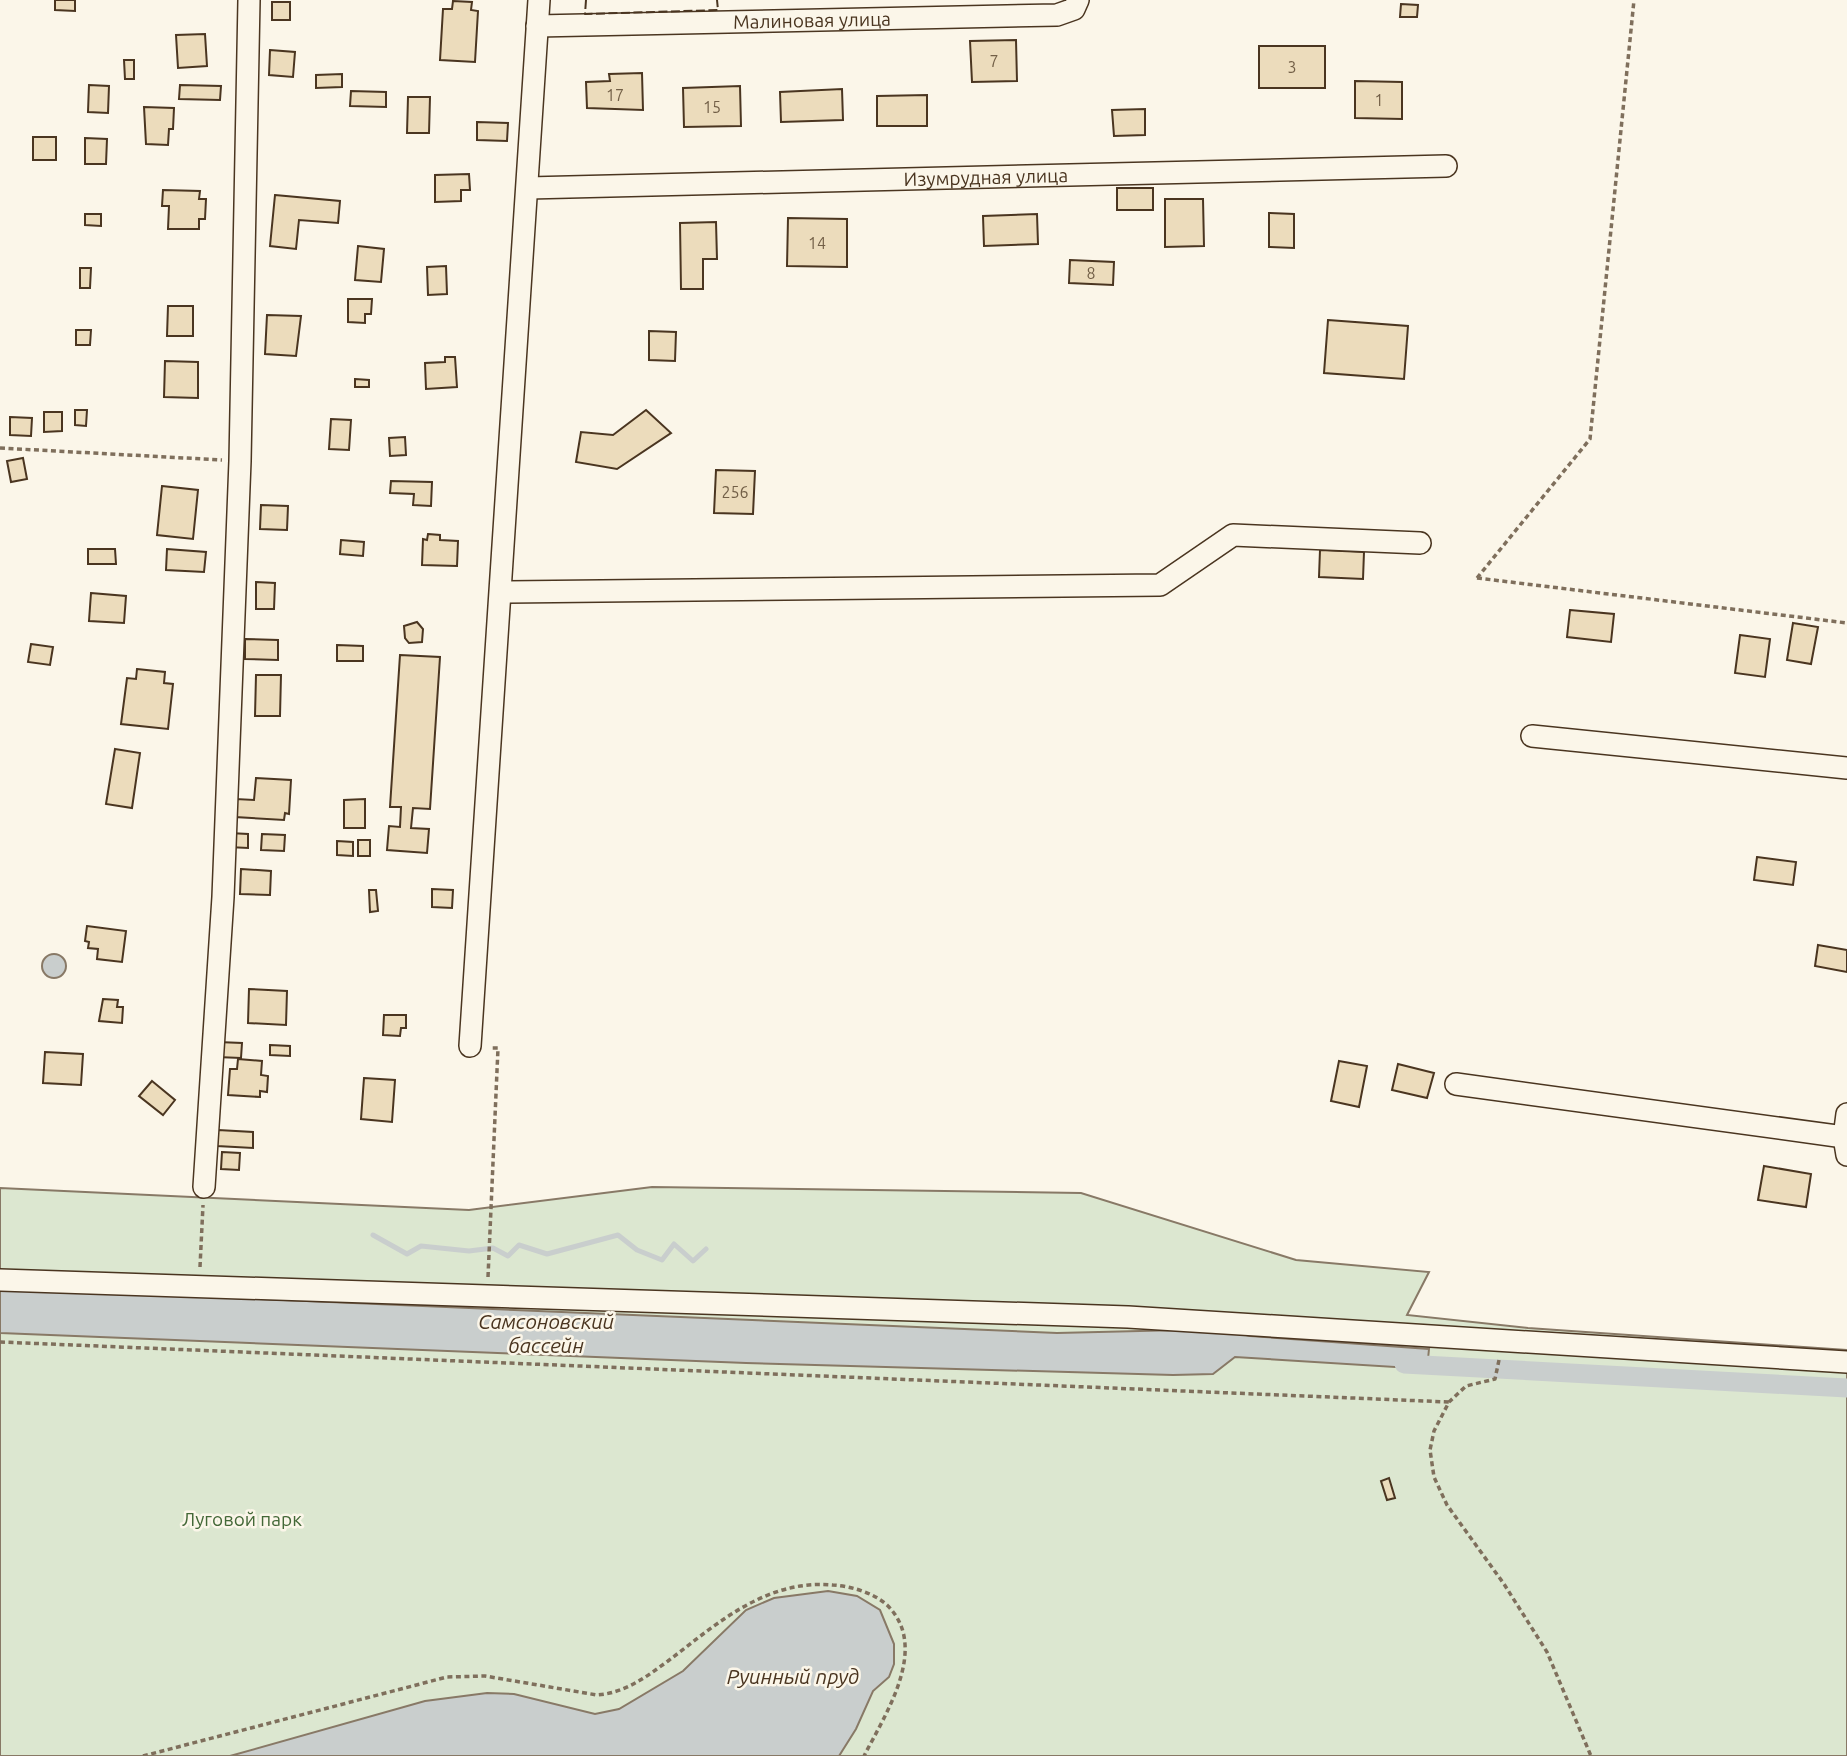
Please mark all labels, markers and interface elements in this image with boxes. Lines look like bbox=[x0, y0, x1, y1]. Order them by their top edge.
street label: Малиновая улица bbox=[733, 8, 891, 33]
house number: 7 bbox=[989, 52, 999, 70]
house number: 3 bbox=[1287, 58, 1297, 76]
house number: 17 bbox=[606, 86, 624, 104]
house number: 1 bbox=[1374, 91, 1384, 109]
house number: 15 bbox=[703, 98, 721, 116]
street label: Изумрудная улица bbox=[903, 164, 1068, 190]
house number: 14 bbox=[808, 234, 826, 252]
house number: 8 bbox=[1086, 264, 1096, 282]
house number: 256 bbox=[721, 483, 749, 501]
water label: Самсоновский бассейн bbox=[478, 1309, 614, 1357]
park label: Луговой парк bbox=[182, 1508, 302, 1530]
water label: Руинный пруд bbox=[727, 1664, 859, 1688]

